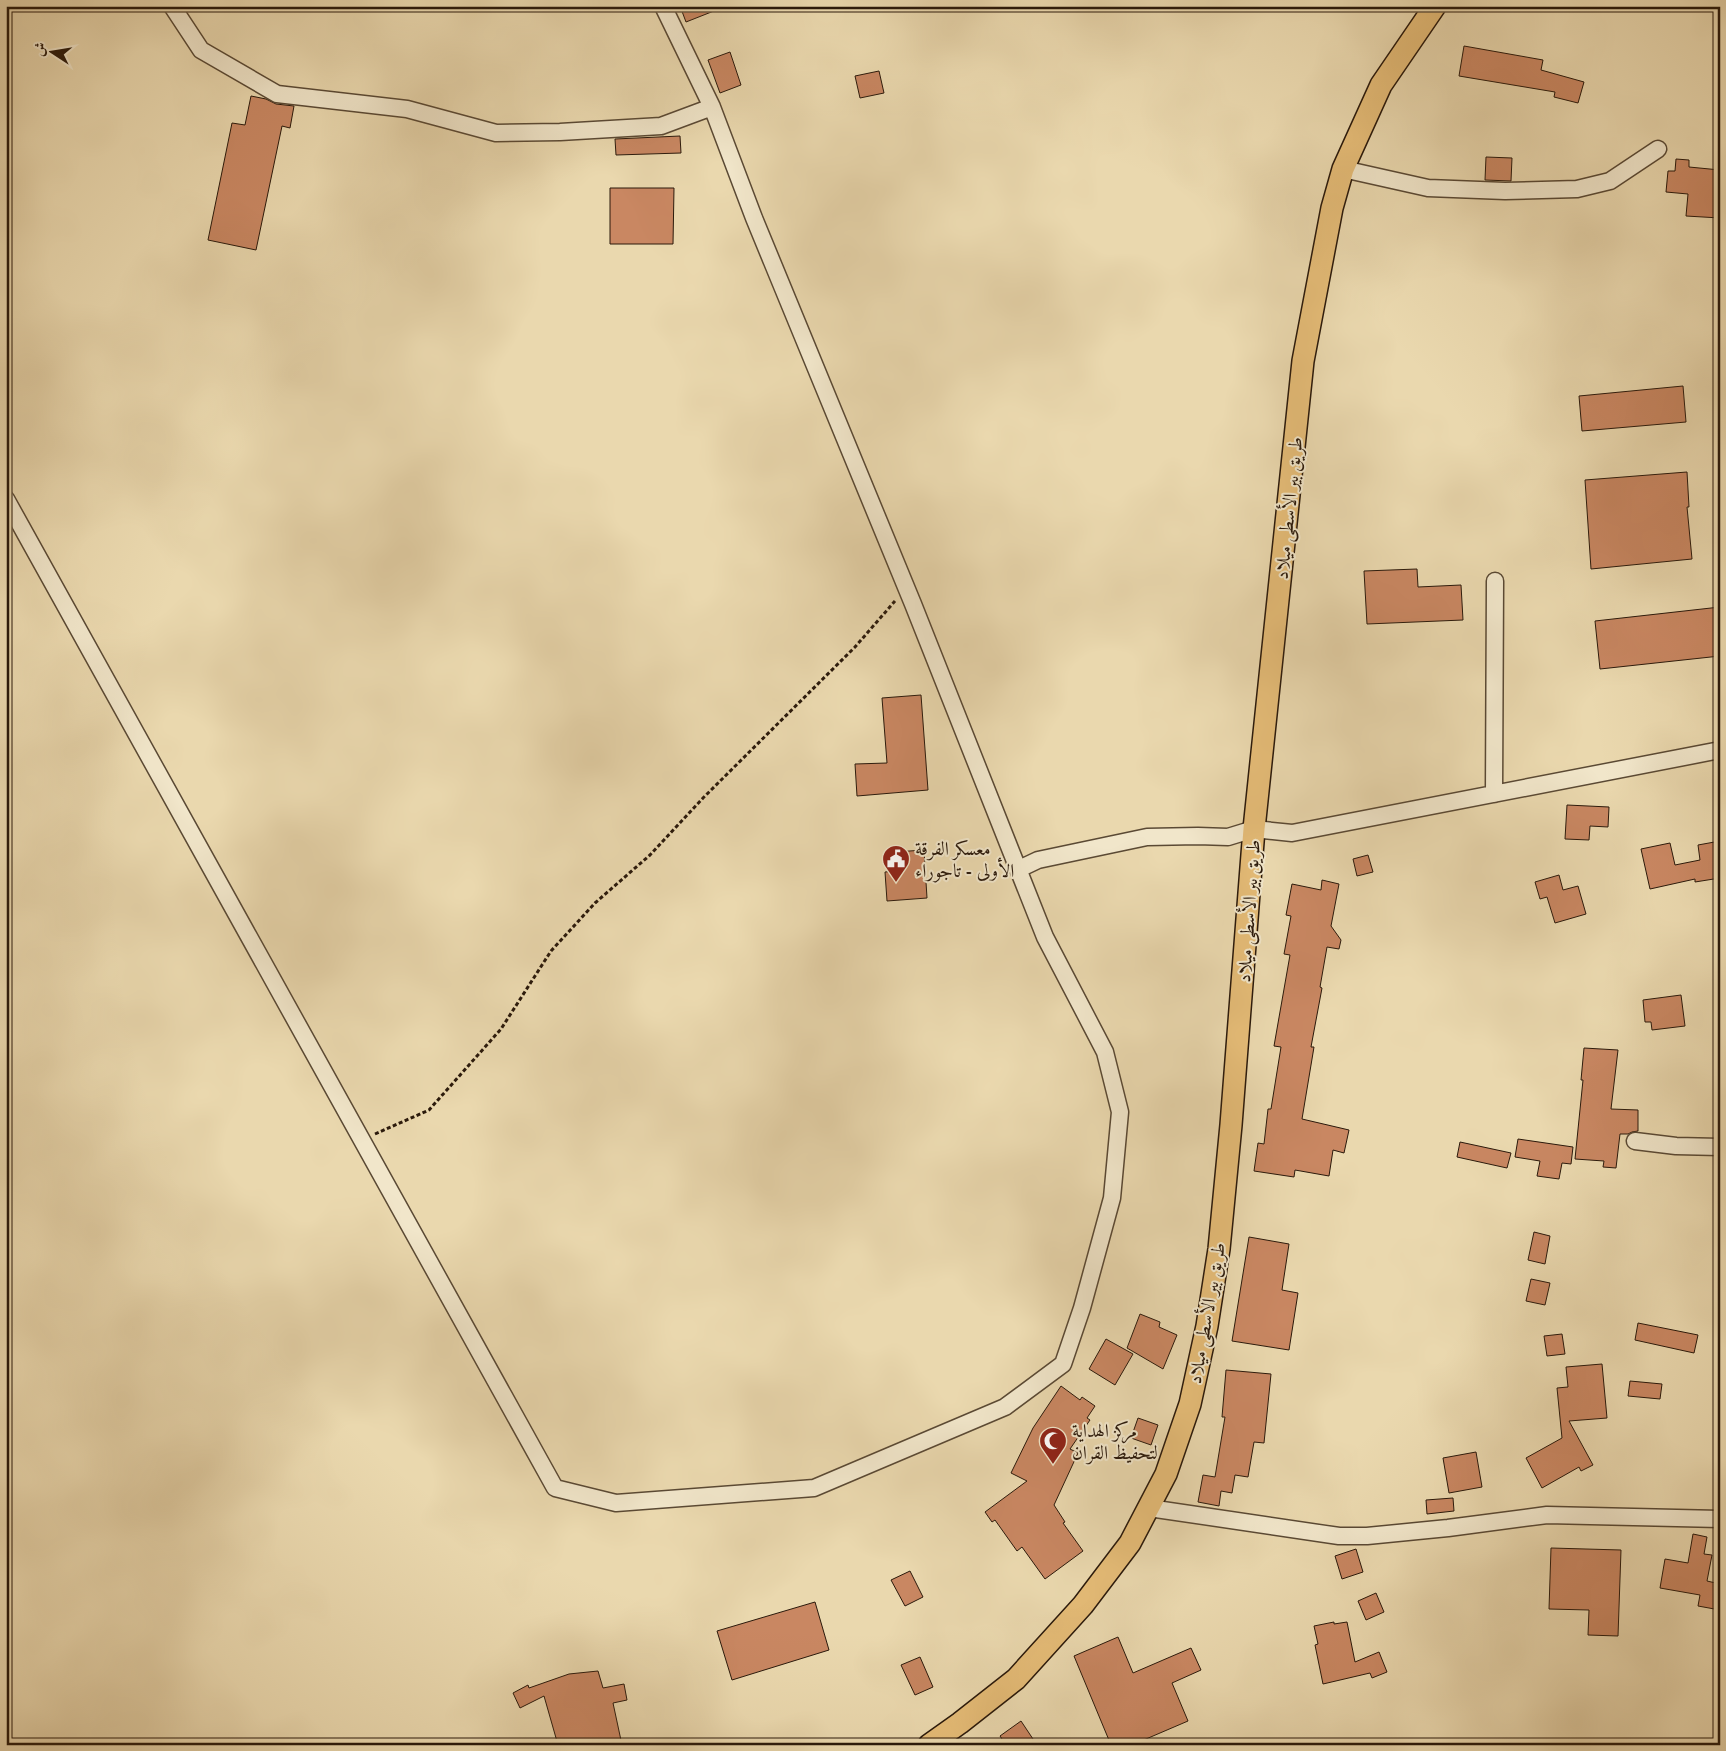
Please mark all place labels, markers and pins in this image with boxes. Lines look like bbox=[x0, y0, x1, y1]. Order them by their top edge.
place label: معسكر الفرقة الأولى - تاجوراء bbox=[915, 838, 1014, 883]
public building icon: معسكر الفرقة الأولى - تاجوراء bbox=[881, 844, 911, 883]
place label: مركز الهداية لتحفيظ القران bbox=[1072, 1420, 1158, 1465]
mosque icon: مركز الهداية لتحفيظ القران bbox=[1038, 1426, 1068, 1465]

